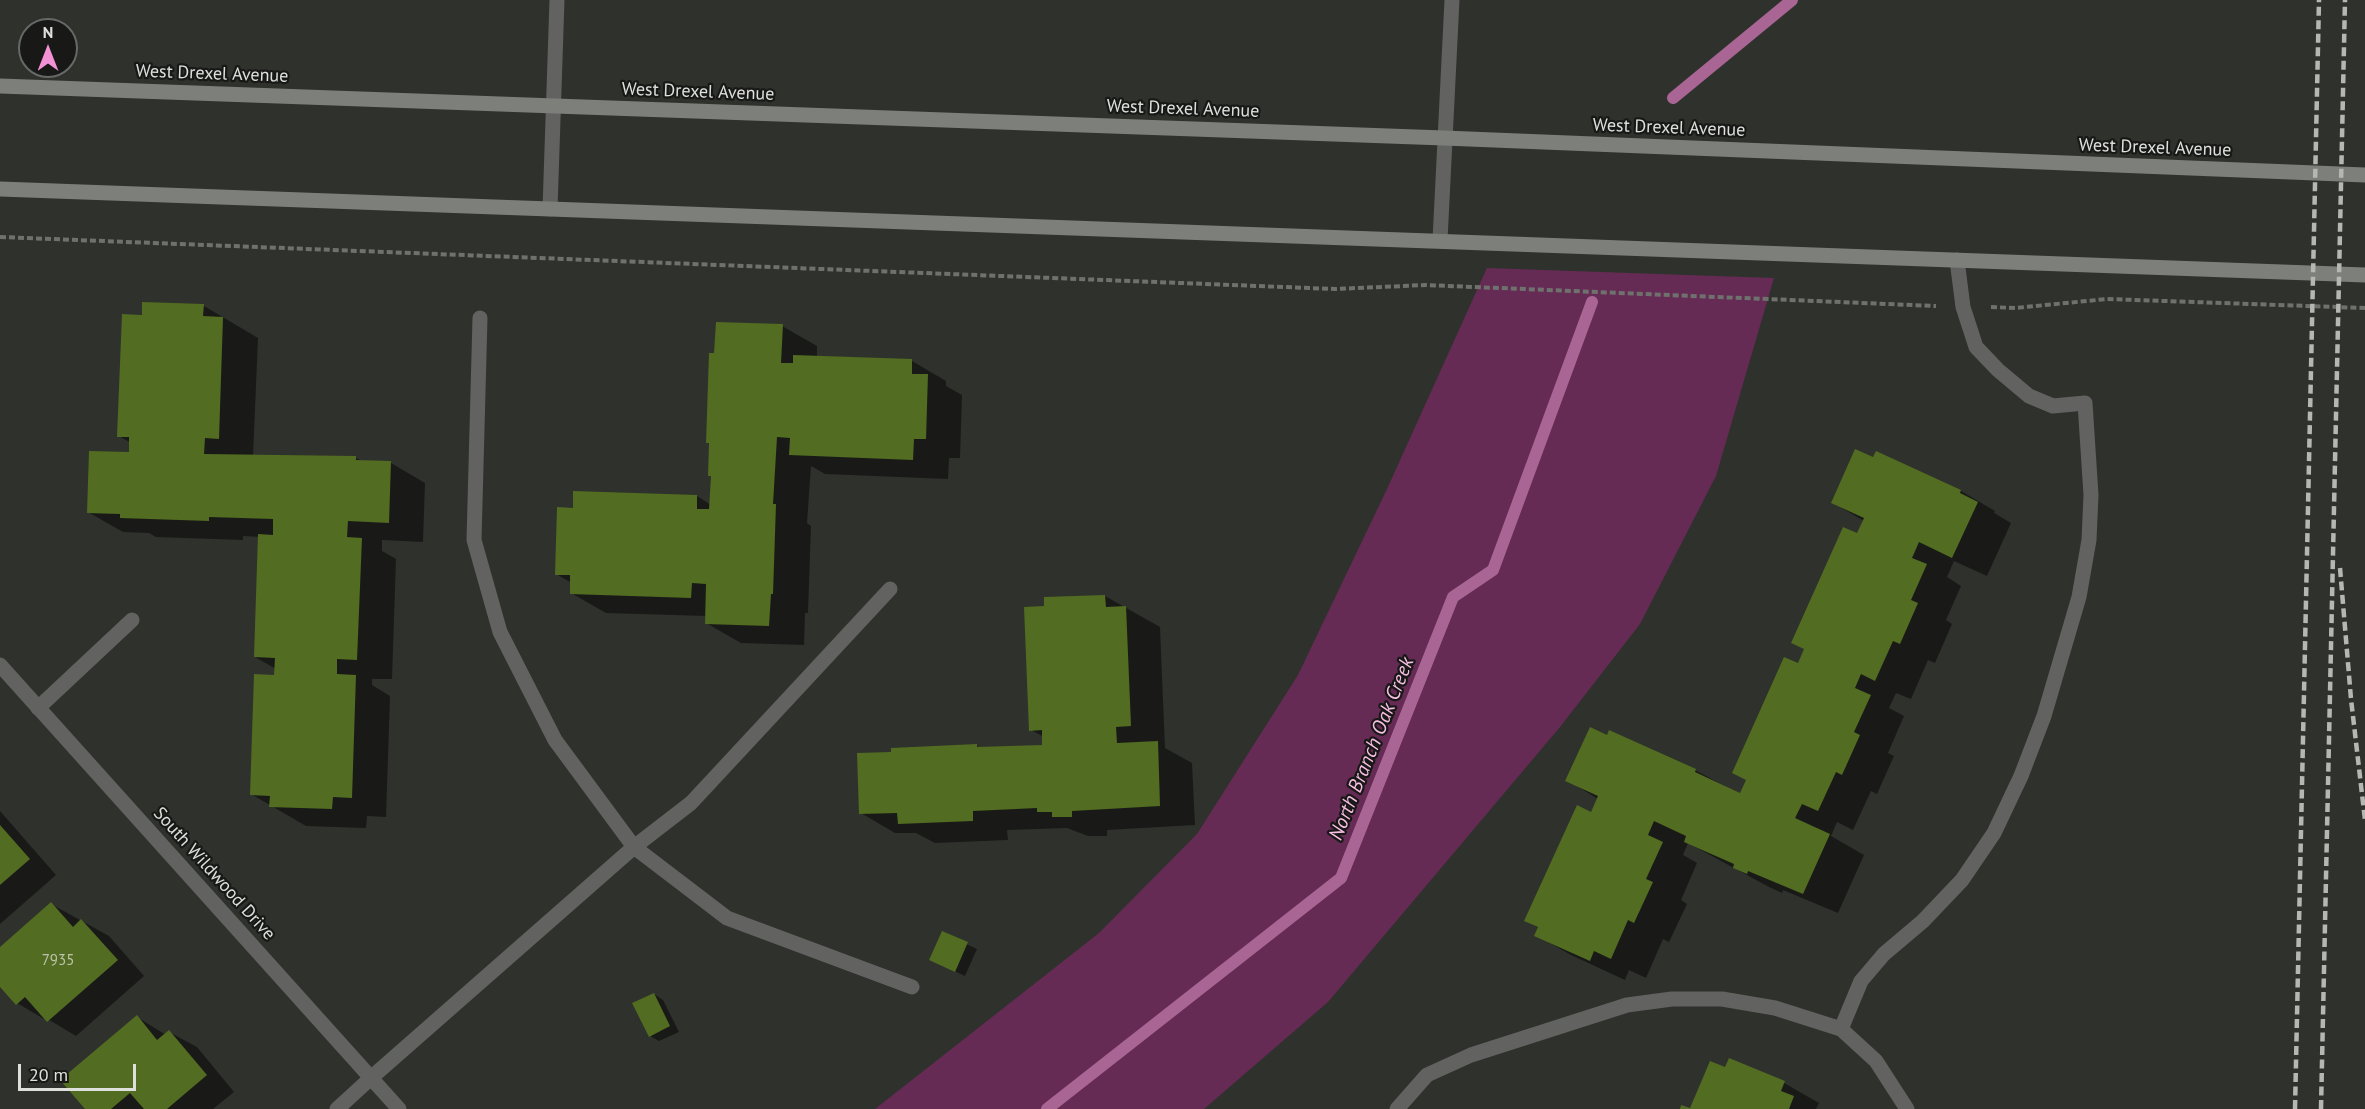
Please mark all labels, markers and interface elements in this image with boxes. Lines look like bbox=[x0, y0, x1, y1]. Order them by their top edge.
north arrow bbox=[18, 18, 78, 78]
text: N bbox=[43, 22, 53, 42]
street label: West Drexel Avenue bbox=[135, 61, 289, 87]
street label: West Drexel Avenue bbox=[621, 79, 775, 105]
street label: West Drexel Avenue bbox=[1106, 96, 1260, 122]
street label: West Drexel Avenue bbox=[1592, 115, 1746, 141]
street label: West Drexel Avenue bbox=[2078, 135, 2232, 161]
water label: North Branch Oak Creek bbox=[1324, 654, 1420, 844]
street label: South Wildwood Drive bbox=[149, 803, 279, 945]
house number: 7935 bbox=[42, 952, 74, 970]
scale bar bbox=[21, 1052, 140, 1090]
text: 20 m bbox=[29, 1063, 68, 1086]

